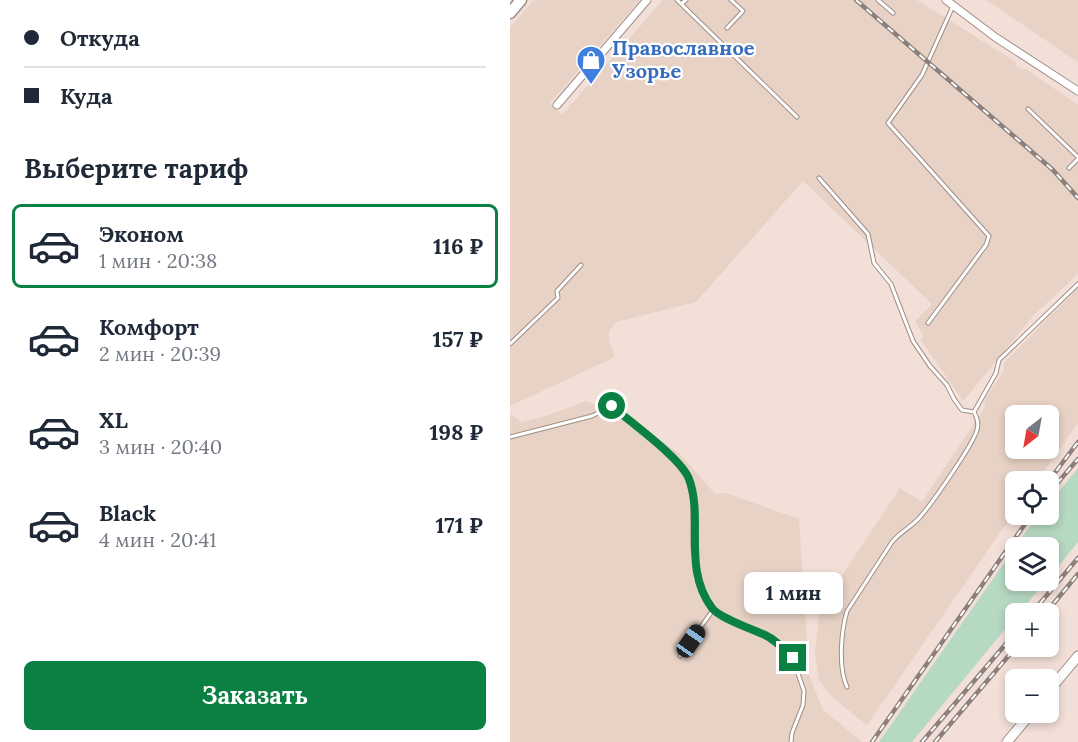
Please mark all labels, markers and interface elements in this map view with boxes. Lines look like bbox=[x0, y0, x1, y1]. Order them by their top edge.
text: Откуда bbox=[60, 24, 140, 52]
place label: Православное Узорье bbox=[612, 35, 755, 83]
shop icon: Православное Узорье bbox=[575, 44, 607, 86]
text: Куда bbox=[60, 82, 112, 110]
text: Выберите тариф bbox=[24, 151, 248, 185]
icon: car bbox=[27, 219, 81, 273]
text: Эконом bbox=[99, 220, 184, 248]
text: 116 ₽ bbox=[433, 232, 483, 260]
text: 1 мин · 20:38 bbox=[99, 248, 217, 273]
icon: car bbox=[27, 312, 81, 366]
text: Комфорт bbox=[99, 313, 199, 341]
text: 157 ₽ bbox=[432, 325, 483, 353]
text: 2 мин · 20:39 bbox=[99, 341, 221, 366]
route start bbox=[598, 392, 625, 419]
icon: car bbox=[27, 405, 81, 459]
north arrow bbox=[1005, 405, 1059, 459]
map controls bbox=[1005, 405, 1059, 723]
text: XL bbox=[99, 406, 128, 434]
text: 198 ₽ bbox=[429, 418, 483, 446]
text: 3 мин · 20:40 bbox=[99, 434, 222, 459]
button: locate bbox=[1005, 471, 1059, 525]
icon: car bbox=[27, 498, 81, 552]
text: Black bbox=[99, 499, 156, 527]
text: 171 ₽ bbox=[435, 511, 483, 539]
text: 4 мин · 20:41 bbox=[99, 527, 217, 552]
button: layers bbox=[1005, 537, 1059, 591]
callout: 1 мин bbox=[744, 571, 842, 613]
text: 1 мин bbox=[766, 580, 821, 605]
button: + bbox=[1005, 603, 1059, 657]
car bbox=[673, 621, 709, 661]
route end bbox=[779, 644, 806, 671]
button: Заказать bbox=[24, 661, 486, 730]
button: − bbox=[1005, 669, 1059, 723]

